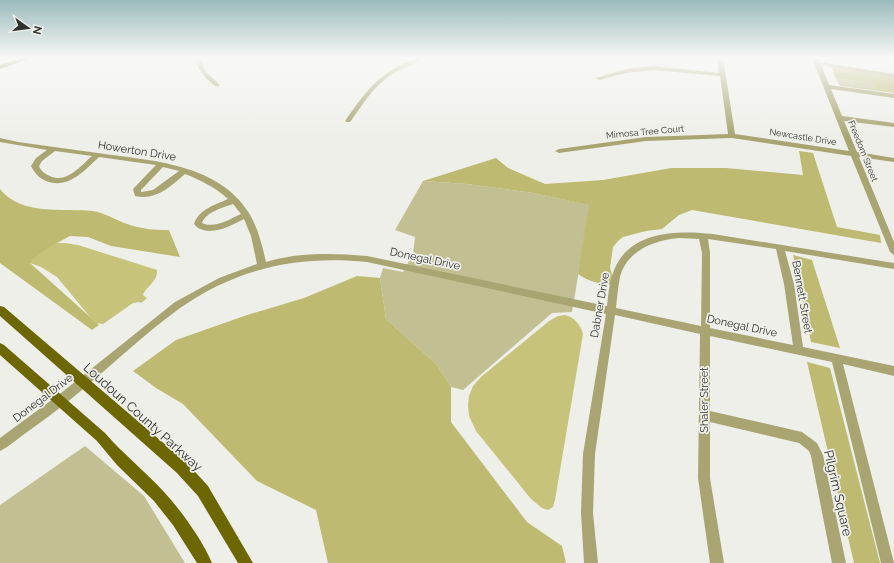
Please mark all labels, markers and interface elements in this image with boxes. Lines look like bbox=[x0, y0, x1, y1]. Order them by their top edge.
north arrow bbox=[8, 8, 48, 48]
text: N bbox=[30, 25, 45, 36]
street label: Freedom Street bbox=[846, 119, 880, 183]
street label: Mimosa Tree Court bbox=[606, 124, 684, 140]
street label: Newcastle Drive bbox=[769, 127, 838, 147]
street label: Howerton Drive bbox=[97, 138, 178, 164]
street label: Donegal Drive bbox=[389, 245, 462, 273]
street label: Bennett Street bbox=[789, 260, 815, 335]
street label: Dabner Drive bbox=[588, 271, 612, 339]
street label: Donegal Drive bbox=[706, 312, 779, 340]
street label: Loudoun County Parkway bbox=[81, 360, 205, 474]
street label: Shaler Street bbox=[698, 367, 711, 433]
street label: Donegal Drive bbox=[10, 371, 76, 425]
street label: Pilgrim Square bbox=[821, 449, 855, 538]

